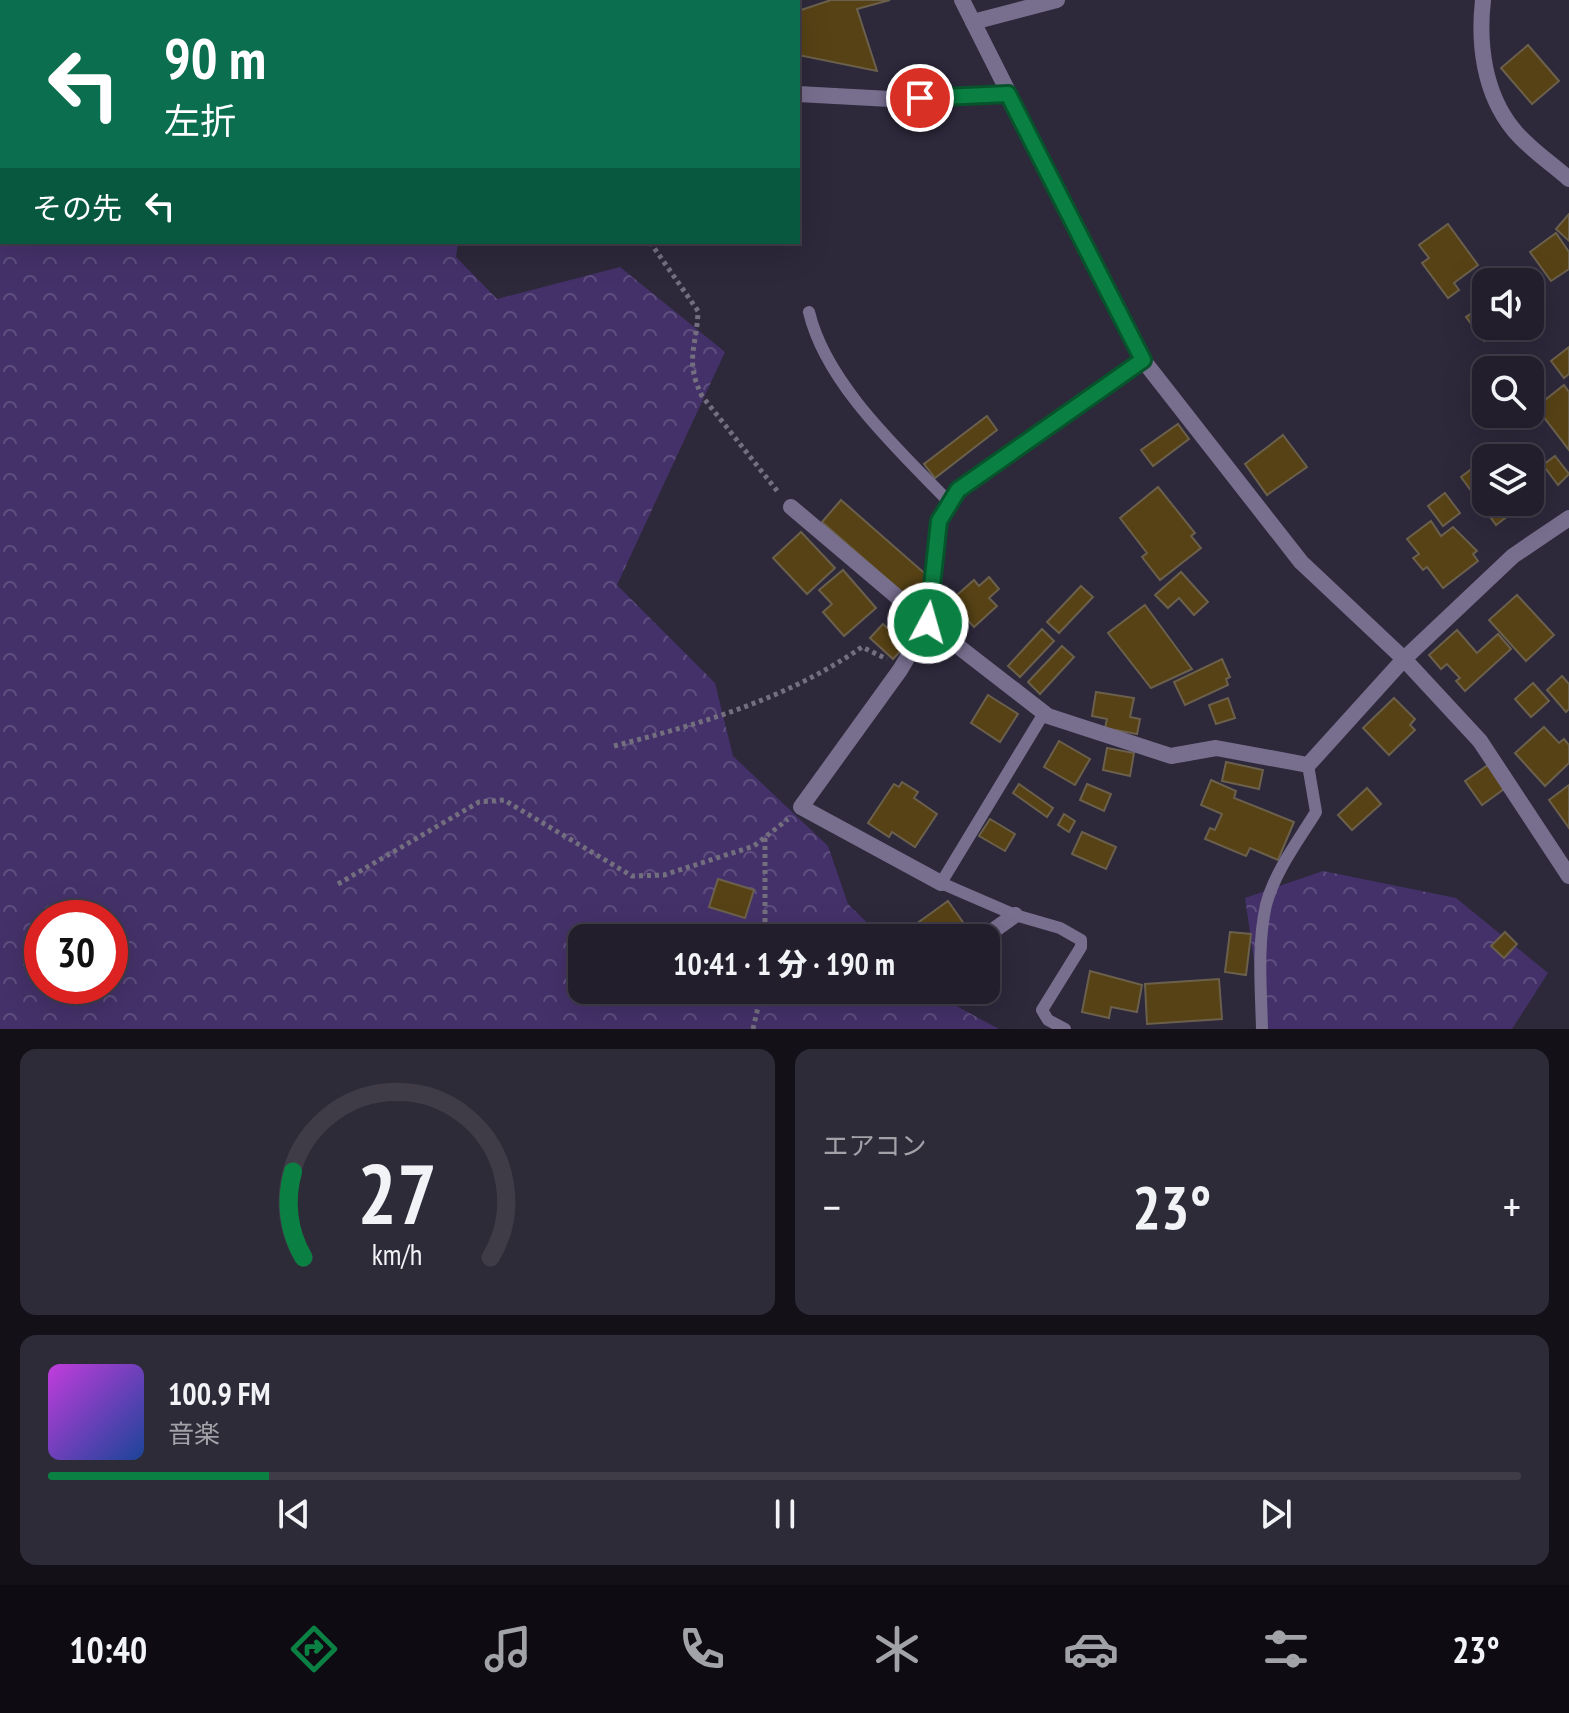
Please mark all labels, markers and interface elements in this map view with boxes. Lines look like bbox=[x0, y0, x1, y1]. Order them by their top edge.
text: 90 m bbox=[164, 22, 266, 94]
icon: left bbox=[32, 32, 136, 136]
pin bbox=[886, 64, 954, 132]
icon: arrive bbox=[898, 76, 942, 120]
text: 左折 bbox=[164, 97, 236, 144]
icon: left bbox=[138, 184, 182, 228]
text: その先 bbox=[32, 188, 122, 227]
map controls bbox=[1472, 268, 1544, 516]
button: sound bbox=[1472, 268, 1544, 340]
button: search bbox=[1472, 356, 1544, 428]
button: layers bbox=[1472, 444, 1544, 516]
position arrow bbox=[886, 581, 970, 665]
speed limit sign: 30 bbox=[24, 900, 128, 1004]
text: 10:41 · 1 分 · 190 m bbox=[673, 944, 895, 983]
text: エアコン bbox=[823, 1129, 927, 1162]
text: 27 bbox=[357, 1139, 437, 1247]
text: 23° bbox=[1132, 1168, 1211, 1246]
text: − bbox=[823, 1178, 841, 1235]
text: + bbox=[1503, 1178, 1521, 1235]
text: km/h bbox=[372, 1236, 423, 1273]
text: 100.9 FM bbox=[168, 1374, 270, 1413]
text: 音楽 bbox=[168, 1417, 220, 1450]
icon: previous bbox=[272, 1492, 316, 1536]
icon: pause bbox=[763, 1492, 807, 1536]
icon: next bbox=[1254, 1492, 1298, 1536]
icon: directions bbox=[286, 1621, 342, 1677]
icon: music bbox=[480, 1621, 536, 1677]
icon: phone bbox=[674, 1621, 730, 1677]
icon: climate bbox=[869, 1621, 925, 1677]
icon: car bbox=[1063, 1621, 1119, 1677]
icon: filters bbox=[1258, 1621, 1314, 1677]
text: 10:40 bbox=[69, 1626, 147, 1673]
text: 23° bbox=[1452, 1626, 1500, 1673]

